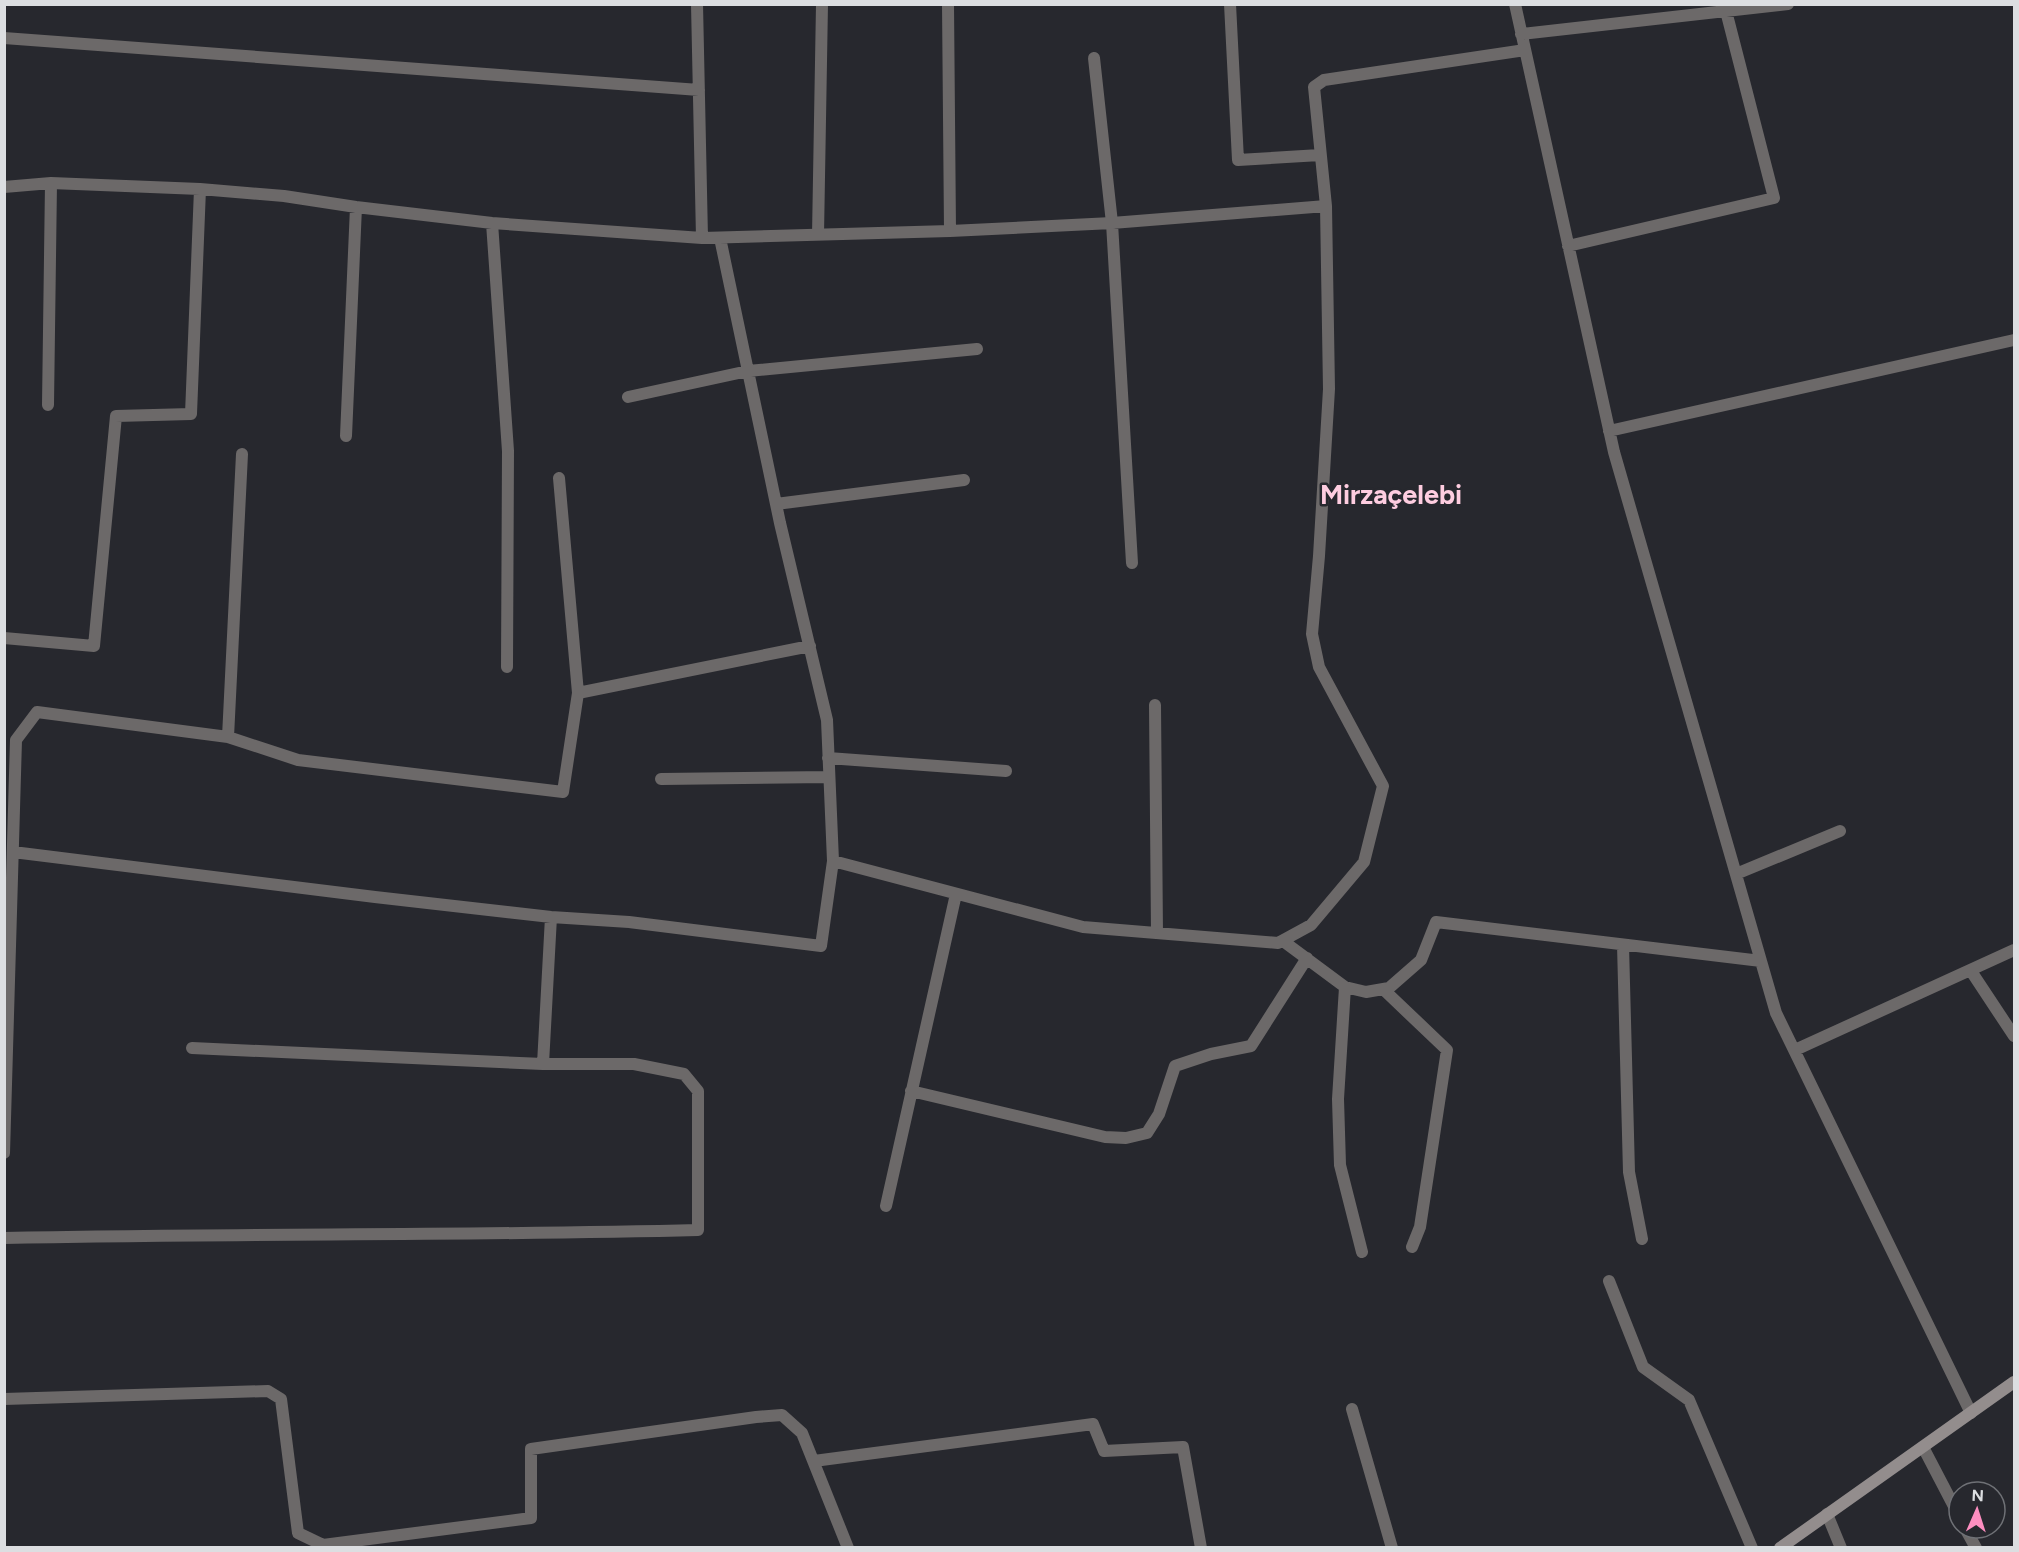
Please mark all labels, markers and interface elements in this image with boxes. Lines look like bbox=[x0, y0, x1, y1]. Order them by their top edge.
district label: Mirzaçelebi bbox=[1320, 478, 1462, 511]
north arrow bbox=[1947, 1480, 2007, 1540]
text: N bbox=[1971, 1486, 1984, 1505]

